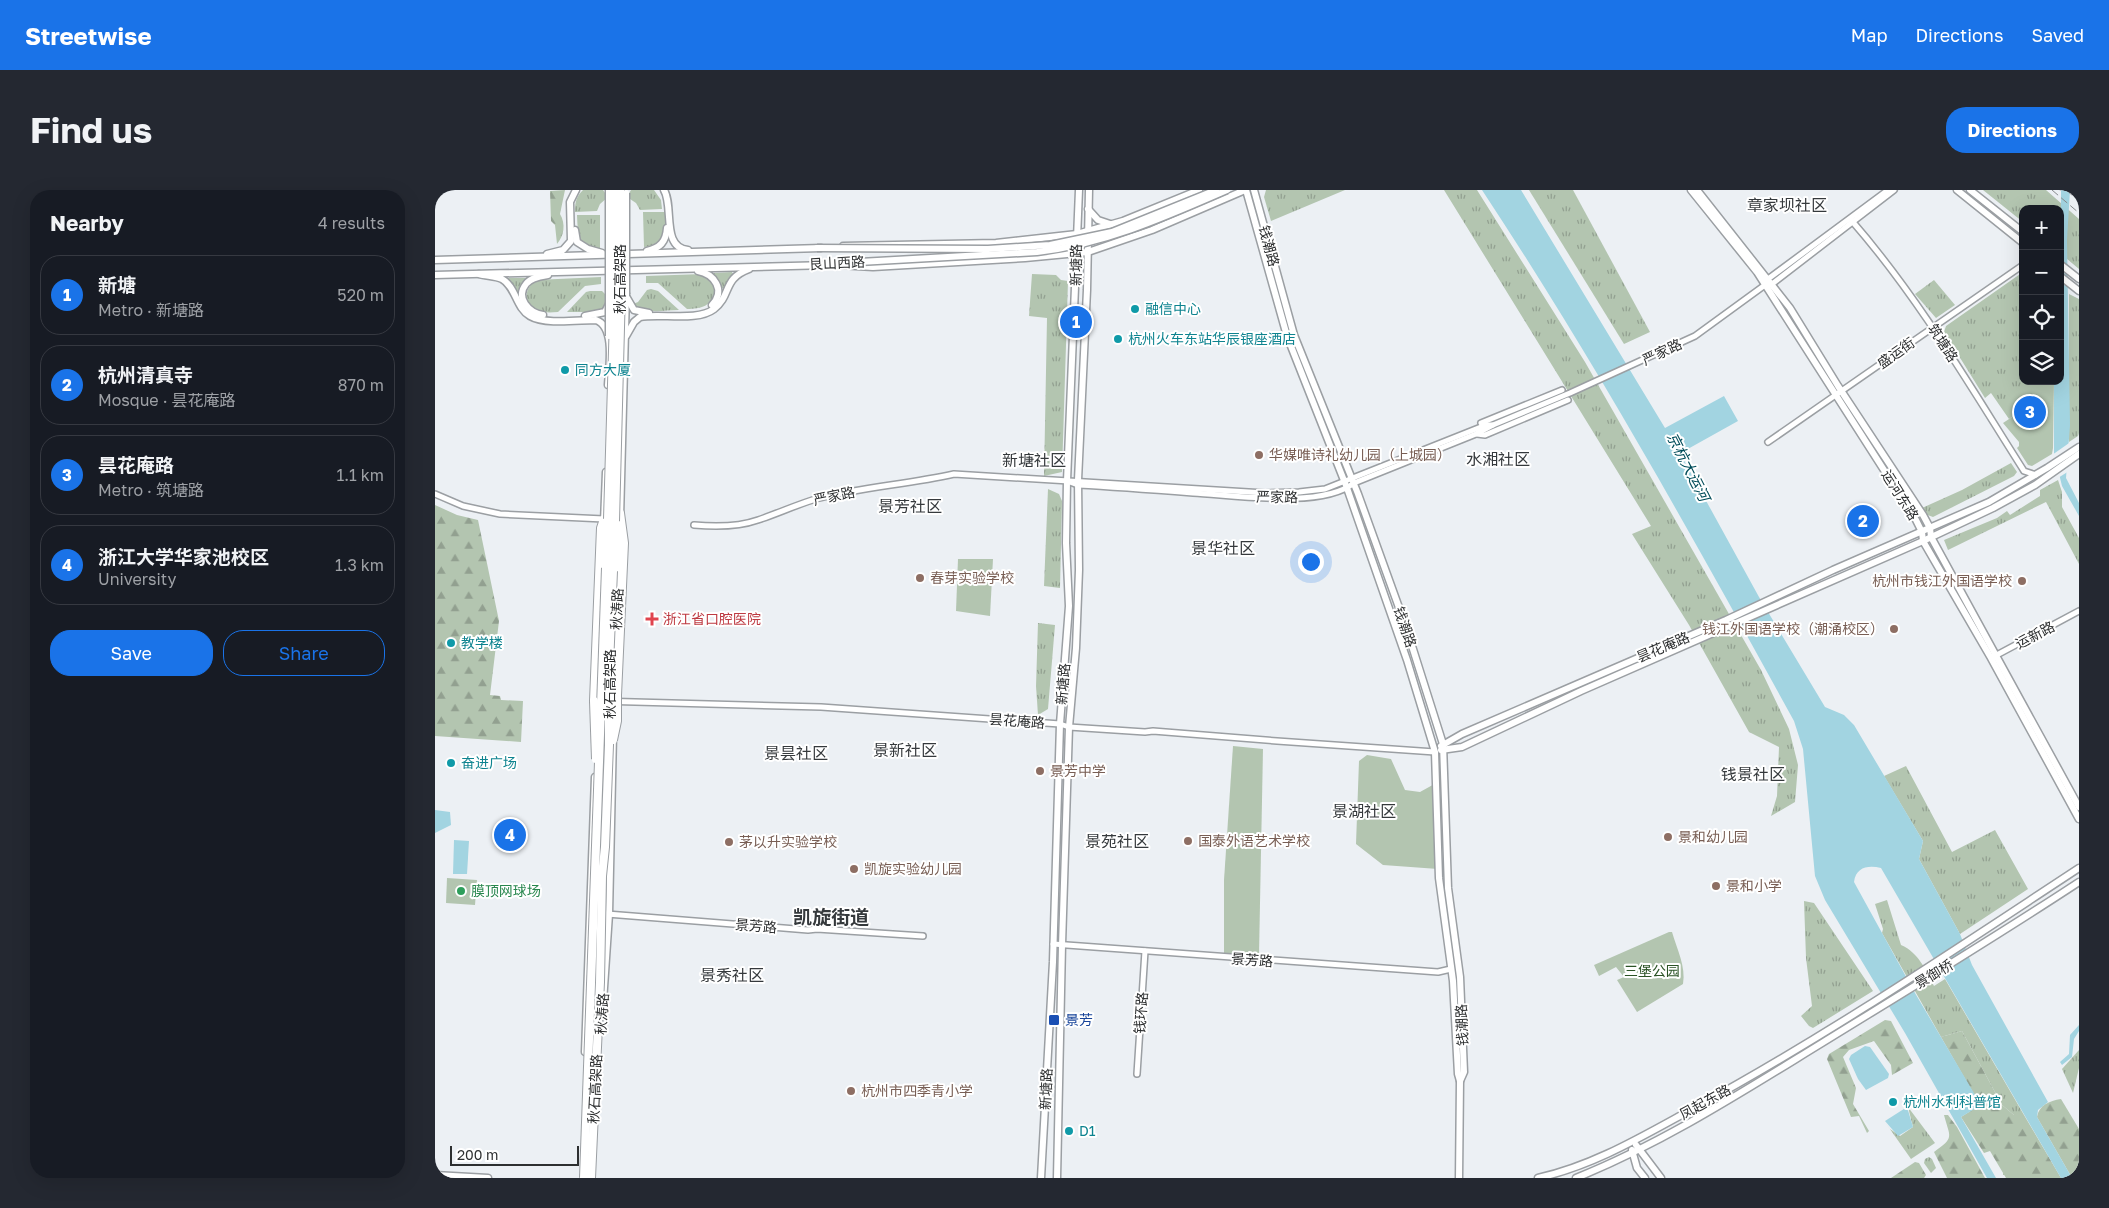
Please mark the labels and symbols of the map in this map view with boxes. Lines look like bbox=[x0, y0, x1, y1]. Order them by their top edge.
district label: 章家坝社区 bbox=[1747, 195, 1827, 215]
street label: 钱潮路 bbox=[1256, 223, 1283, 268]
street label: 秋石高架路 bbox=[611, 244, 628, 314]
street label: 新塘路 bbox=[1067, 244, 1084, 286]
street label: 艮山西路 bbox=[809, 253, 865, 272]
place label: 融信中心 bbox=[1145, 300, 1201, 317]
pin: 1 bbox=[1060, 303, 1092, 341]
marker: 融信中心 bbox=[1129, 303, 1141, 315]
street label: 筑塘路 bbox=[1925, 320, 1962, 365]
place label: 杭州火车东站华辰银座酒店 bbox=[1128, 330, 1296, 347]
marker: 杭州火车东站华辰银座酒店 bbox=[1112, 333, 1124, 345]
street label: 盛运街 bbox=[1874, 334, 1918, 372]
street label: 严家路 bbox=[1639, 335, 1684, 368]
place label: 同方大厦 bbox=[575, 361, 631, 378]
marker: 同方大厦 bbox=[559, 364, 571, 376]
pin: 3 bbox=[2014, 393, 2046, 431]
water label: 京杭大运河 bbox=[1664, 429, 1715, 507]
place label: 华媒唯诗礼幼儿园（上城园） bbox=[1269, 446, 1451, 463]
marker: 华媒唯诗礼幼儿园（上城园） bbox=[1253, 449, 1265, 461]
district label: 水湘社区 bbox=[1466, 449, 1530, 469]
district label: 新塘社区 bbox=[1002, 450, 1066, 470]
street label: 运河东路 bbox=[1878, 466, 1922, 523]
street label: 严家路 bbox=[812, 483, 856, 508]
street label: 严家路 bbox=[1256, 488, 1298, 505]
district label: 景芳社区 bbox=[878, 496, 942, 516]
pin: 2 bbox=[1847, 502, 1879, 540]
district label: 景华社区 bbox=[1191, 538, 1255, 558]
your location bbox=[1298, 549, 1324, 575]
place label: 春芽实验学校 bbox=[930, 569, 1014, 586]
marker: 春芽实验学校 bbox=[914, 572, 926, 584]
place label: 杭州市钱江外国语学校 bbox=[1872, 572, 2012, 589]
marker: 杭州市钱江外国语学校 bbox=[2016, 575, 2028, 587]
street label: 秋涛路 bbox=[607, 588, 626, 630]
street label: 钱潮路 bbox=[1391, 604, 1420, 649]
place label: 浙江省口腔医院 bbox=[663, 610, 761, 627]
marker: 浙江省口腔医院 bbox=[645, 612, 659, 626]
street label: 运新路 bbox=[2012, 617, 2057, 652]
place label: 钱江外国语学校（潮涌校区） bbox=[1702, 620, 1884, 637]
marker: 钱江外国语学校（潮涌校区） bbox=[1888, 623, 1900, 635]
street label: 昙花庵路 bbox=[1634, 628, 1692, 665]
place label: 教学楼 bbox=[461, 634, 503, 651]
marker: 教学楼 bbox=[445, 637, 457, 649]
street label: 秋石高架路 bbox=[601, 649, 618, 719]
street label: 新塘路 bbox=[1052, 662, 1073, 706]
street label: 昙花庵路 bbox=[989, 710, 1046, 731]
district label: 景新社区 bbox=[873, 740, 937, 760]
district label: 景昙社区 bbox=[764, 743, 828, 763]
place label: 奋进广场 bbox=[461, 754, 517, 771]
marker: 奋进广场 bbox=[445, 757, 457, 769]
place label: 景芳中学 bbox=[1050, 762, 1106, 779]
district label: 钱景社区 bbox=[1721, 764, 1785, 784]
marker: 景芳中学 bbox=[1034, 765, 1046, 777]
district label: 景湖社区 bbox=[1332, 801, 1396, 821]
pin: 4 bbox=[494, 816, 526, 854]
place label: 景和幼儿园 bbox=[1678, 828, 1748, 845]
district label: 景苑社区 bbox=[1085, 831, 1149, 851]
marker: 景和幼儿园 bbox=[1662, 831, 1674, 843]
place label: 国泰外语艺术学校 bbox=[1198, 832, 1310, 849]
place label: 茅以升实验学校 bbox=[739, 833, 837, 850]
marker: 国泰外语艺术学校 bbox=[1182, 835, 1194, 847]
marker: 茅以升实验学校 bbox=[723, 836, 735, 848]
place label: 凯旋实验幼儿园 bbox=[864, 860, 962, 877]
marker: 凯旋实验幼儿园 bbox=[848, 863, 860, 875]
place label: 景和小学 bbox=[1726, 877, 1782, 894]
marker: 景和小学 bbox=[1710, 880, 1722, 892]
place label: 膜顶网球场 bbox=[471, 882, 541, 899]
marker: 膜顶网球场 bbox=[455, 885, 467, 897]
district label: 凯旋街道 bbox=[793, 905, 869, 928]
street label: 景芳路 bbox=[734, 915, 778, 936]
street label: 景芳路 bbox=[1230, 950, 1274, 969]
street label: 景御桥 bbox=[1911, 955, 1956, 992]
park label: 三堡公园 bbox=[1624, 962, 1680, 979]
district label: 景秀社区 bbox=[700, 965, 764, 985]
street label: 钱环路 bbox=[1131, 991, 1150, 1035]
street label: 秋涛路 bbox=[592, 992, 611, 1036]
street label: 钱潮路 bbox=[1452, 1004, 1471, 1046]
place label: 景芳 bbox=[1065, 1011, 1093, 1028]
marker: 景芳 bbox=[1047, 1013, 1061, 1027]
street label: 秋石高架路 bbox=[584, 1054, 605, 1124]
street label: 新塘路 bbox=[1036, 1068, 1055, 1110]
street label: 凤起东路 bbox=[1676, 1081, 1733, 1123]
place label: 杭州市四季青小学 bbox=[861, 1082, 973, 1099]
marker: 杭州市四季青小学 bbox=[845, 1085, 857, 1097]
place label: 杭州水利科普馆 bbox=[1903, 1093, 2001, 1110]
marker: 杭州水利科普馆 bbox=[1887, 1096, 1899, 1108]
place label: D1 bbox=[1079, 1122, 1096, 1139]
marker: D1 bbox=[1063, 1125, 1075, 1137]
scale bar bbox=[450, 1143, 579, 1166]

